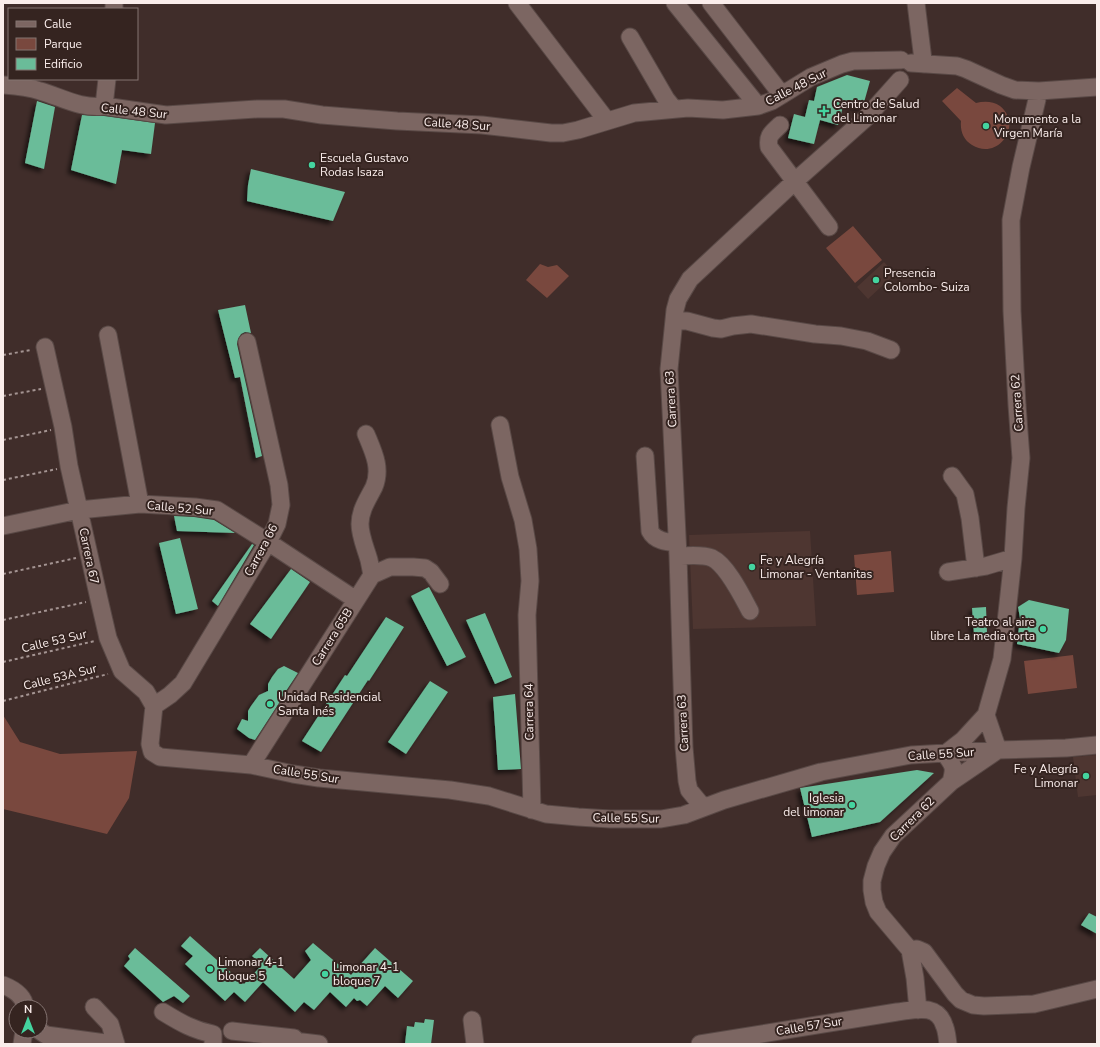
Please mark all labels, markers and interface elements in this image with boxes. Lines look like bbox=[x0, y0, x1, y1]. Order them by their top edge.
legend bbox=[8, 8, 138, 80]
text: Calle bbox=[44, 16, 72, 32]
text: Parque bbox=[44, 36, 82, 52]
text: Edificio bbox=[44, 56, 83, 72]
street label: Calle 48 Sur bbox=[763, 64, 830, 109]
place label: Centro de Salud del Limonar bbox=[833, 96, 920, 126]
street label: Calle 48 Sur bbox=[100, 100, 169, 123]
marker: Centro de Salud del Limonar bbox=[818, 105, 830, 117]
place label: Monumento a la Virgen María bbox=[993, 111, 1081, 141]
street label: Calle 48 Sur bbox=[423, 114, 491, 134]
marker: Monumento a la Virgen María bbox=[981, 121, 991, 131]
place label: Escuela Gustavo Rodas Isaza bbox=[320, 150, 409, 180]
marker: Escuela Gustavo Rodas Isaza bbox=[307, 160, 317, 170]
place label: Presencia Colombo- Suiza bbox=[884, 265, 970, 295]
marker: Presencia Colombo- Suiza bbox=[871, 275, 881, 285]
street label: Carrera 63 bbox=[662, 370, 680, 428]
street label: Carrera 62 bbox=[1007, 374, 1027, 432]
street label: Calle 52 Sur bbox=[146, 497, 215, 519]
street label: Carrera 66 bbox=[241, 521, 281, 579]
street label: Carrera 67 bbox=[75, 526, 103, 586]
place label: Fe y Alegría Limonar - Ventanitas bbox=[760, 552, 872, 582]
marker: Fe y Alegría Limonar - Ventanitas bbox=[747, 562, 757, 572]
street label: Carrera 65B bbox=[308, 605, 356, 669]
place label: Teatro al aire libre La media torta bbox=[930, 614, 1035, 644]
marker: Teatro al aire libre La media torta bbox=[1038, 624, 1048, 634]
street label: Calle 53 Sur bbox=[20, 626, 89, 656]
street label: Calle 53A Sur bbox=[21, 660, 99, 694]
street label: Carrera 64 bbox=[521, 683, 537, 741]
place label: Unidad Residencial Santa Inés bbox=[278, 689, 381, 719]
street label: Carrera 63 bbox=[674, 694, 692, 752]
marker: Unidad Residencial Santa Inés bbox=[265, 699, 275, 709]
street label: Calle 55 Sur bbox=[907, 744, 975, 764]
street label: Calle 55 Sur bbox=[272, 761, 341, 787]
place label: Fe y Alegría Limonar bbox=[1014, 761, 1079, 791]
marker: Fe y Alegría Limonar bbox=[1081, 771, 1091, 781]
place label: Iglesia del limonar bbox=[783, 790, 845, 820]
street label: Carrera 62 bbox=[886, 793, 938, 845]
marker: Iglesia del limonar bbox=[847, 800, 857, 810]
street label: Calle 55 Sur bbox=[593, 809, 660, 827]
place label: Limonar 4-1 bloque 5 bbox=[218, 954, 284, 984]
place label: Limonar 4-1 bloque 7 bbox=[333, 959, 399, 989]
marker: Limonar 4-1 bloque 5 bbox=[205, 964, 215, 974]
marker: Limonar 4-1 bloque 7 bbox=[320, 969, 330, 979]
north arrow bbox=[8, 999, 48, 1039]
text: N bbox=[24, 1002, 32, 1017]
street label: Calle 57 Sur bbox=[775, 1013, 844, 1039]

